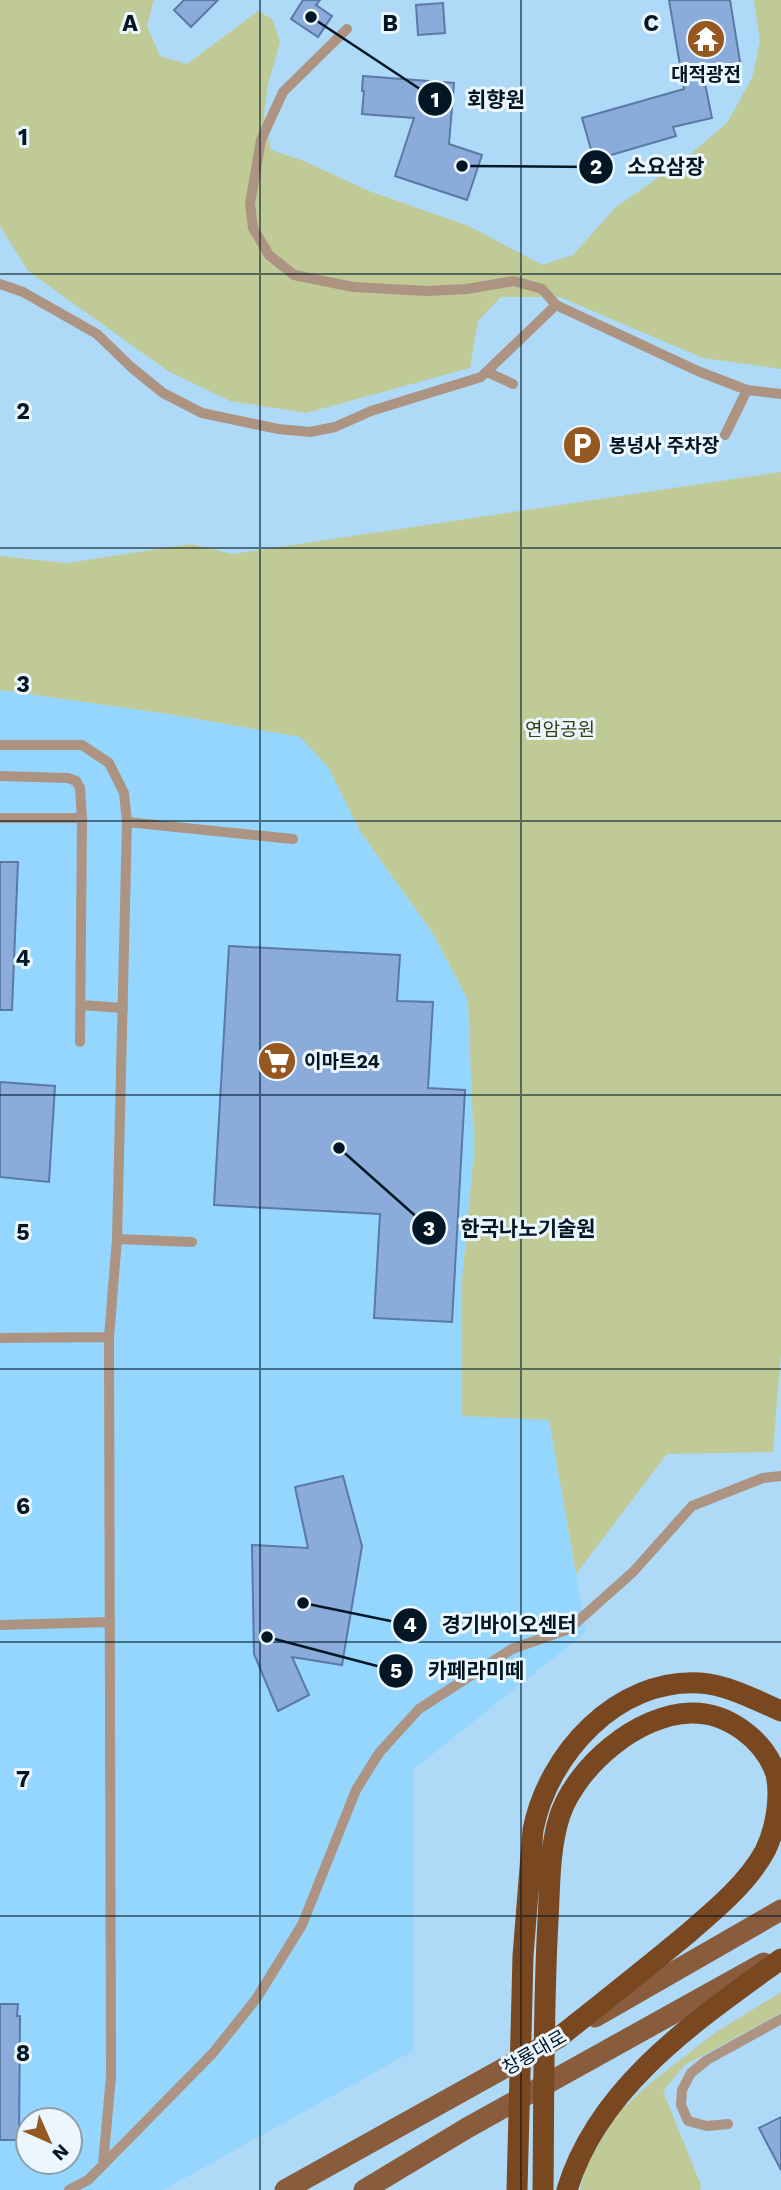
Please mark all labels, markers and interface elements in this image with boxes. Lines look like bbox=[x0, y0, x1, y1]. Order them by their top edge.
text: A bbox=[122, 10, 138, 37]
text: B bbox=[382, 10, 398, 37]
text: C bbox=[643, 10, 659, 37]
temple icon: 대적광전 bbox=[685, 18, 727, 60]
place label: 대적광전 bbox=[671, 63, 741, 86]
callout: 회향원 bbox=[418, 78, 539, 120]
text: 1 bbox=[430, 87, 440, 112]
text: 회향원 bbox=[467, 87, 525, 112]
text: 1 bbox=[18, 124, 28, 151]
callout: 소요삼장 bbox=[579, 146, 719, 188]
text: 2 bbox=[590, 154, 602, 179]
text: 소요삼장 bbox=[627, 154, 705, 179]
text: 2 bbox=[16, 398, 30, 425]
parking icon: 봉녕사 주차장 bbox=[561, 424, 603, 466]
place label: 봉녕사 주차장 bbox=[609, 434, 719, 457]
text: 3 bbox=[16, 671, 30, 698]
park label: 연암공원 bbox=[525, 718, 595, 741]
text: 4 bbox=[16, 945, 31, 972]
supermarket icon: 이마트24 bbox=[256, 1040, 298, 1082]
place label: 이마트24 bbox=[304, 1050, 380, 1073]
callout: 한국나노기술원 bbox=[412, 1207, 610, 1249]
text: 3 bbox=[423, 1216, 435, 1241]
text: 한국나노기술원 bbox=[460, 1216, 596, 1241]
text: 5 bbox=[16, 1219, 30, 1246]
text: 6 bbox=[16, 1493, 30, 1520]
callout: 경기바이오센터 bbox=[392, 1604, 590, 1646]
text: 4 bbox=[403, 1612, 417, 1637]
text: 경기바이오센터 bbox=[441, 1612, 577, 1637]
callout: 카페라미떼 bbox=[378, 1650, 538, 1692]
text: 5 bbox=[390, 1658, 402, 1683]
text: 카페라미떼 bbox=[428, 1658, 524, 1683]
text: 7 bbox=[16, 1766, 30, 1793]
street label: 창룡대로 bbox=[498, 2025, 570, 2080]
text: 8 bbox=[16, 2040, 30, 2067]
north arrow bbox=[14, 2106, 84, 2176]
text: N bbox=[48, 2140, 74, 2166]

